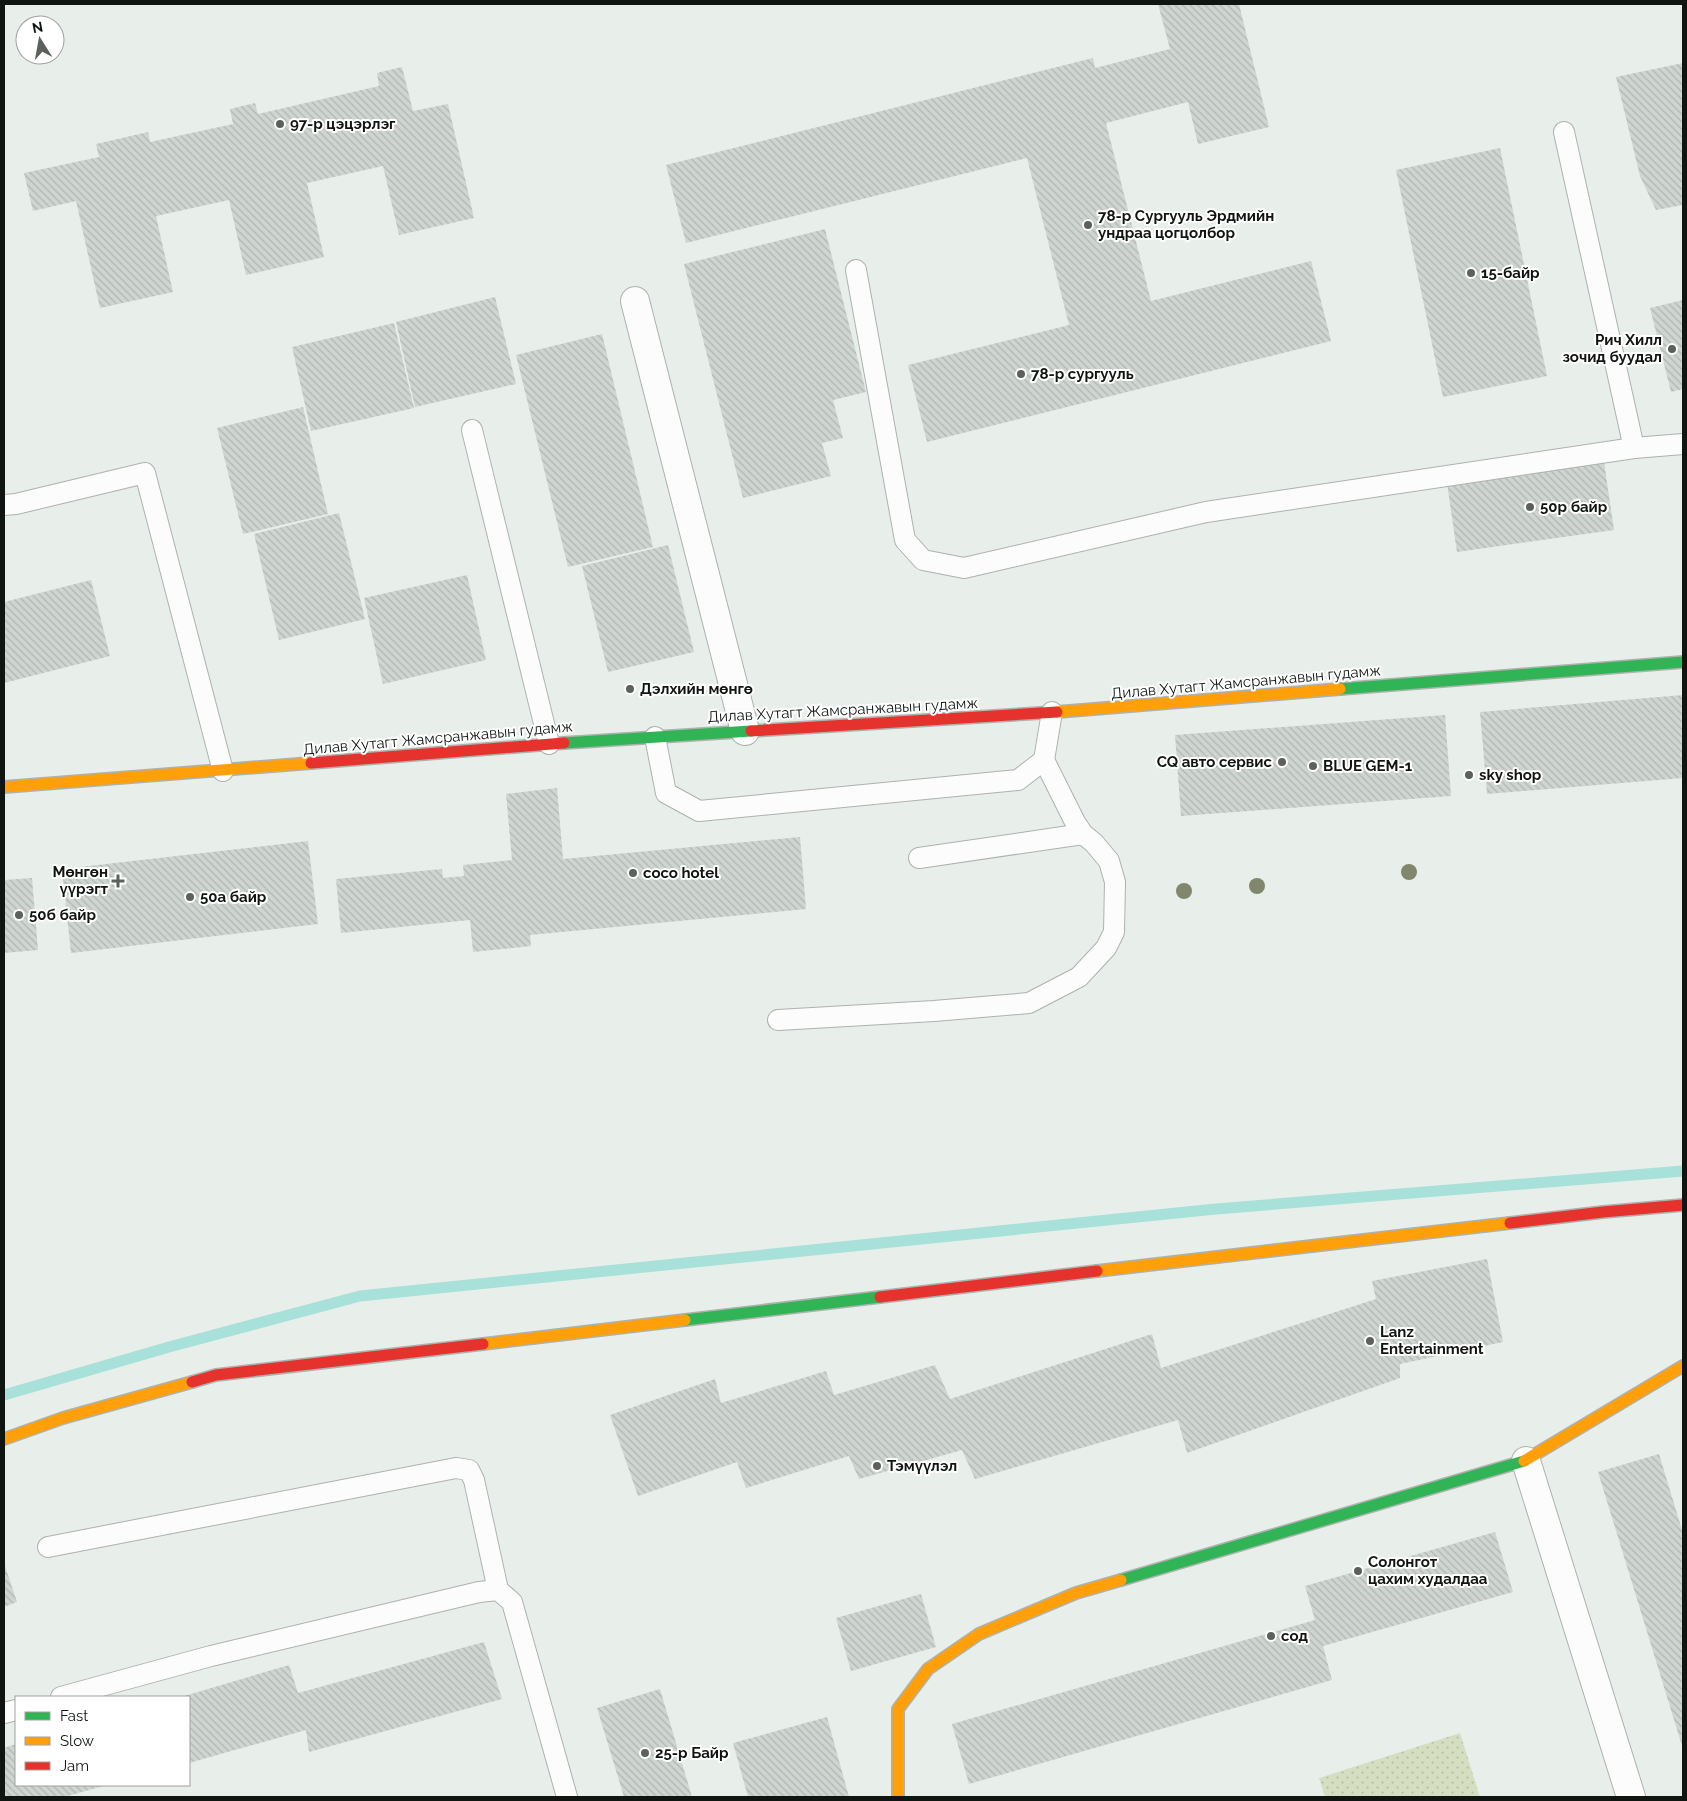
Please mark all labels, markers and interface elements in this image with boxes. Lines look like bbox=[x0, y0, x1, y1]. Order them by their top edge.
north arrow bbox=[15, 15, 65, 65]
text: N bbox=[31, 18, 44, 36]
place label: 97-р цэцэрлэг bbox=[290, 115, 396, 133]
marker: 97-р цэцэрлэг bbox=[274, 118, 286, 130]
place label: 78-р Сургууль Эрдмийн ундраа цогцолбор bbox=[1098, 207, 1274, 242]
marker: 78-р Сургууль Эрдмийн ундраа цогцолбор bbox=[1082, 219, 1094, 231]
place label: 15-байр bbox=[1481, 264, 1540, 282]
marker: 15-байр bbox=[1465, 267, 1477, 279]
place label: Рич Хилл зочид буудал bbox=[1562, 331, 1662, 366]
marker: Рич Хилл зочид буудал bbox=[1666, 343, 1678, 355]
place label: 78-р сургууль bbox=[1031, 365, 1134, 383]
marker: 78-р сургууль bbox=[1015, 368, 1027, 380]
place label: 50р байр bbox=[1540, 498, 1608, 516]
marker: 50р байр bbox=[1524, 501, 1536, 513]
street label: Дилав Хутагт Жамсранжавын гудамж bbox=[1110, 661, 1382, 703]
place label: Дэлхийн мөнгө bbox=[640, 680, 753, 698]
marker: Дэлхийн мөнгө bbox=[624, 683, 636, 695]
street label: Дилав Хутагт Жамсранжавын гудамж bbox=[707, 694, 979, 726]
street label: Дилав Хутагт Жамсранжавын гудамж bbox=[302, 717, 574, 759]
place label: CQ авто сервис bbox=[1157, 753, 1273, 771]
marker: CQ авто сервис bbox=[1276, 756, 1288, 768]
place label: BLUE GEM-1 bbox=[1323, 757, 1413, 775]
marker: BLUE GEM-1 bbox=[1307, 760, 1319, 772]
place label: sky shop bbox=[1479, 766, 1542, 784]
marker: sky shop bbox=[1463, 769, 1475, 781]
place label: Мөнгөн үүрэгт bbox=[53, 863, 109, 898]
place label: coco hotel bbox=[643, 864, 719, 882]
marker: coco hotel bbox=[627, 867, 639, 879]
marker: Мөнгөн үүрэгт bbox=[112, 875, 124, 887]
place label: 50а байр bbox=[200, 888, 267, 906]
marker: 50а байр bbox=[184, 891, 196, 903]
place label: 50б байр bbox=[29, 906, 97, 924]
marker: 50б байр bbox=[13, 909, 25, 921]
place label: Lanz Entertainment bbox=[1380, 1323, 1484, 1358]
marker: Lanz Entertainment bbox=[1364, 1335, 1376, 1347]
place label: Тэмүүлэл bbox=[887, 1457, 957, 1475]
marker: Тэмүүлэл bbox=[871, 1460, 883, 1472]
place label: Солонгот цахим худалдаа bbox=[1368, 1553, 1488, 1588]
marker: Солонгот цахим худалдаа bbox=[1352, 1565, 1364, 1577]
place label: сод bbox=[1281, 1627, 1308, 1645]
marker: сод bbox=[1265, 1630, 1277, 1642]
legend bbox=[15, 1696, 190, 1786]
text: Fast bbox=[60, 1707, 88, 1725]
text: Slow bbox=[60, 1732, 94, 1750]
place label: 25-р Байр bbox=[655, 1744, 729, 1762]
marker: 25-р Байр bbox=[639, 1747, 651, 1759]
text: Jam bbox=[60, 1757, 89, 1775]

